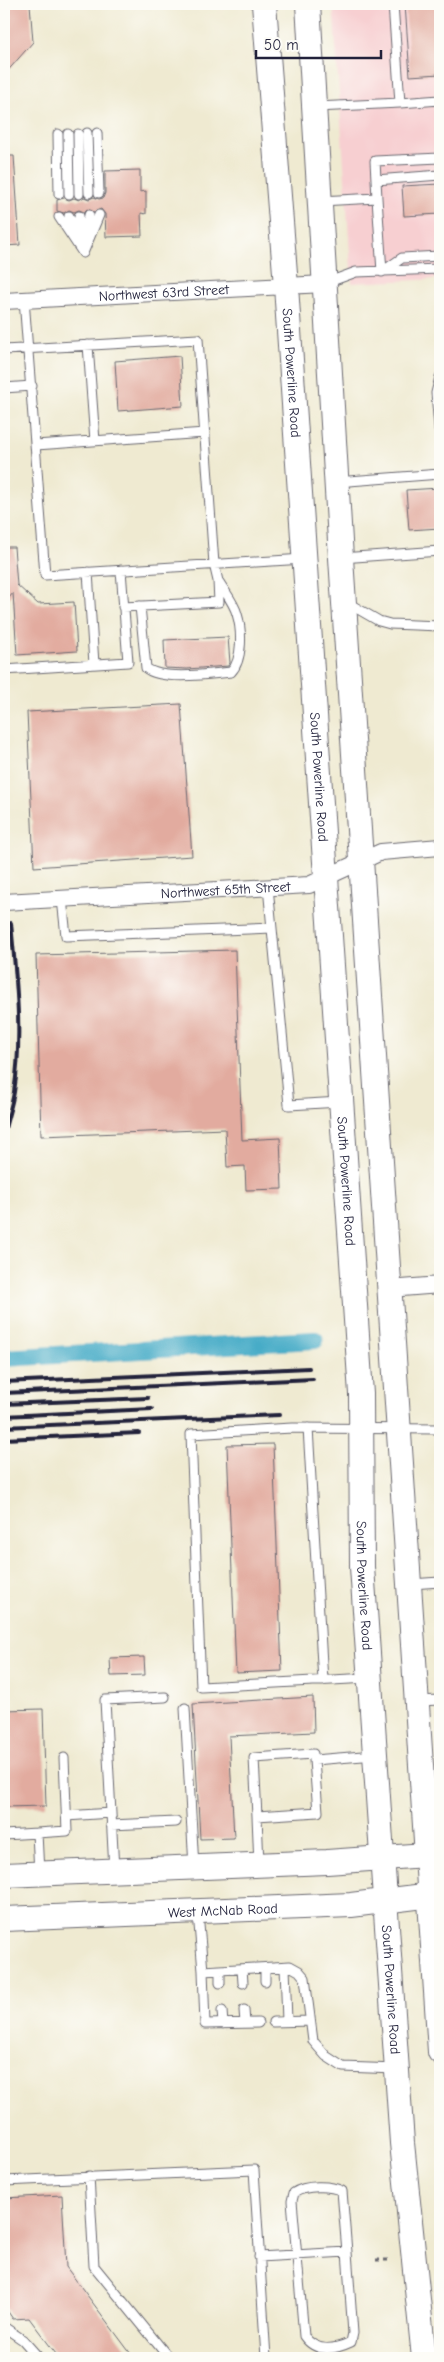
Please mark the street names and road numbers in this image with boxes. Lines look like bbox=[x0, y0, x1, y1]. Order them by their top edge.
street label: Northwest 63rd Street bbox=[98, 281, 230, 304]
street label: South Powerline Road bbox=[279, 308, 305, 438]
street label: South Powerline Road bbox=[306, 712, 332, 842]
street label: Northwest 65th Street bbox=[160, 877, 292, 902]
street label: South Powerline Road bbox=[334, 1116, 359, 1246]
street label: South Powerline Road bbox=[353, 1521, 376, 1651]
street label: West McNab Road bbox=[167, 1899, 278, 1921]
street label: South Powerline Road bbox=[378, 1924, 404, 2055]

